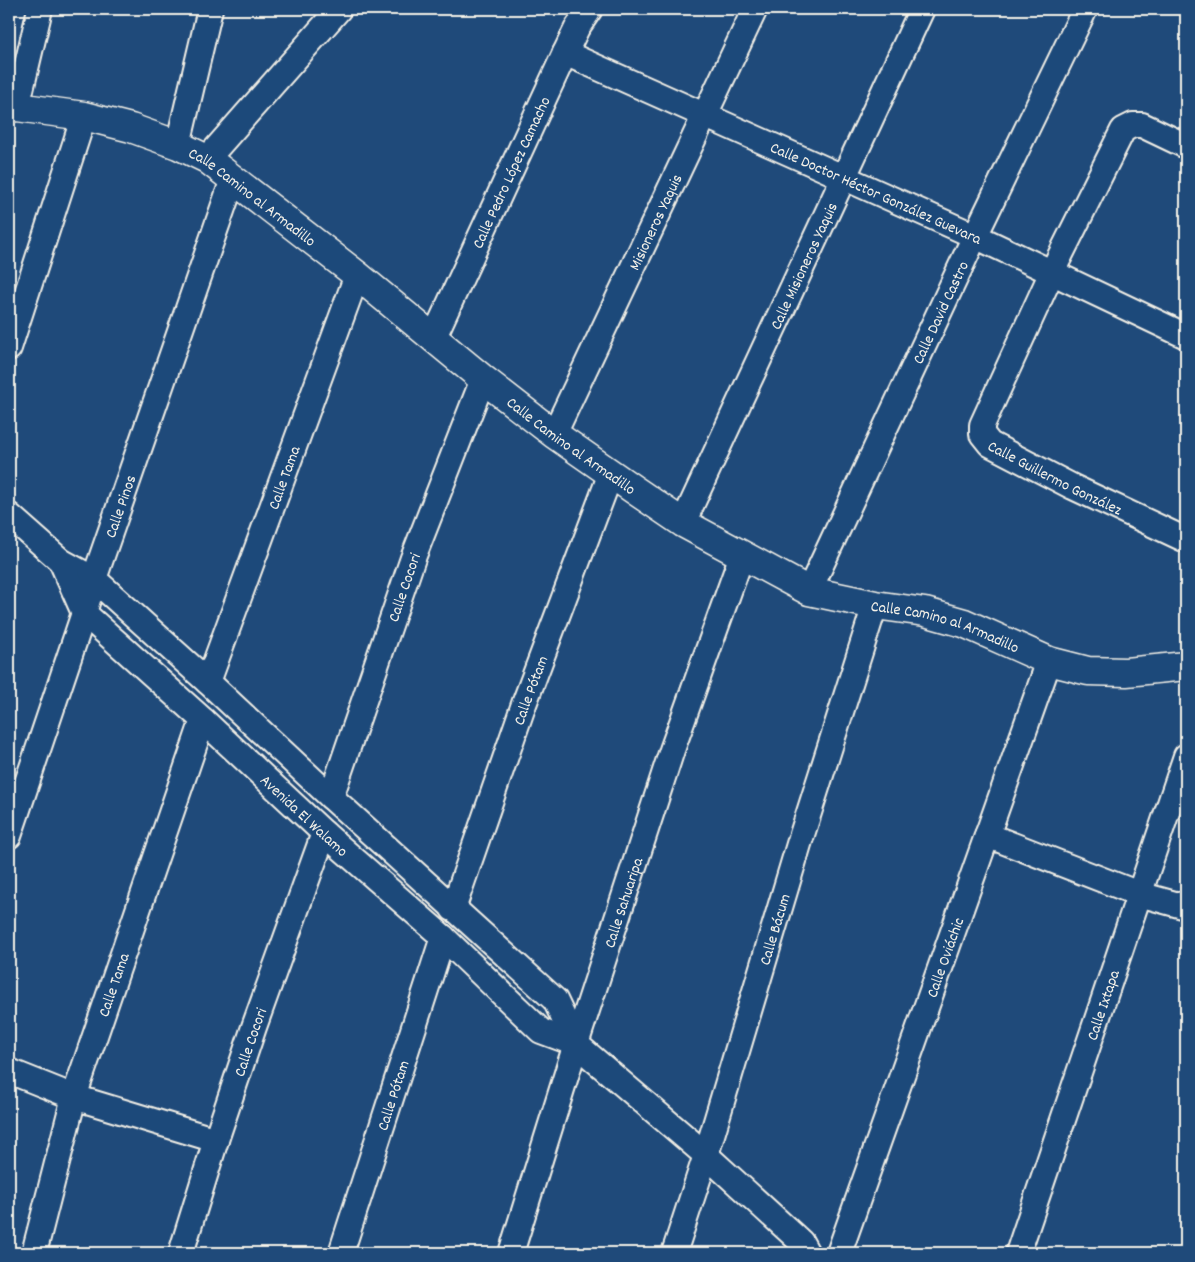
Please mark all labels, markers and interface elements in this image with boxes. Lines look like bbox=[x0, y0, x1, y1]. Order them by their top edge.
street label: Calle Pedro López Camacho bbox=[467, 93, 557, 253]
street label: Calle Doctor Héctor González Guevara bbox=[766, 137, 985, 252]
street label: Calle Camino al Armadillo bbox=[184, 143, 320, 253]
street label: Misioneros Yaquis bbox=[624, 170, 690, 275]
street label: Calle Misioneros Yaquis bbox=[766, 199, 845, 334]
street label: Calle David Castro bbox=[908, 258, 976, 368]
street label: Calle Camino al Armadillo bbox=[501, 392, 640, 502]
street label: Calle Guillermo González bbox=[983, 436, 1125, 522]
street label: Calle Tama bbox=[263, 443, 308, 513]
street label: Calle Pinos bbox=[100, 472, 143, 541]
street label: Calle Cocori bbox=[383, 550, 428, 625]
street label: Calle Camino al Armadillo bbox=[869, 596, 1022, 660]
street label: Calle Pótam bbox=[509, 653, 555, 729]
street label: Avenida El Walamo bbox=[254, 770, 352, 863]
street label: Calle Sahuaripa bbox=[599, 854, 650, 951]
street label: Calle Bácum bbox=[754, 891, 798, 968]
street label: Calle Oviáchic bbox=[922, 915, 971, 1001]
street label: Calle Tama bbox=[93, 950, 137, 1020]
street label: Calle Ixtapa bbox=[1082, 967, 1127, 1044]
street label: Calle Cocori bbox=[229, 1005, 274, 1080]
street label: Calle Pótam bbox=[372, 1058, 416, 1134]

